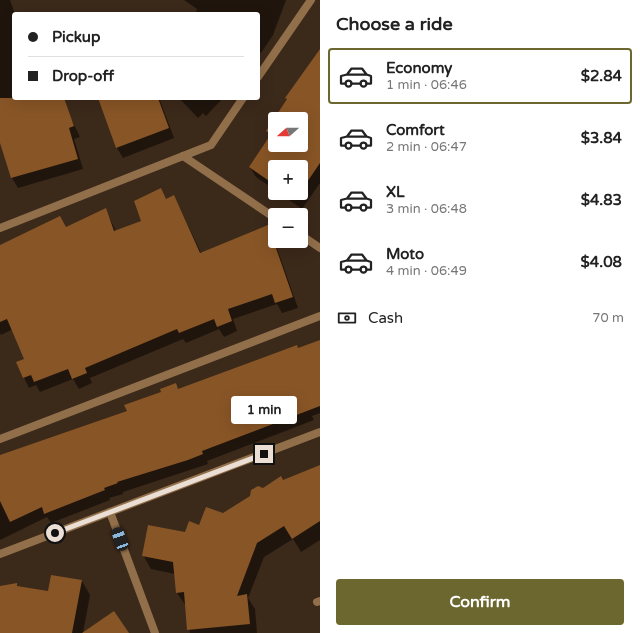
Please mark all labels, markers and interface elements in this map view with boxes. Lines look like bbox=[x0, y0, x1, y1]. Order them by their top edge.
text: Choose a ride bbox=[336, 13, 453, 35]
text: Pickup bbox=[52, 28, 100, 46]
icon: car bbox=[338, 58, 374, 94]
text: Economy bbox=[386, 59, 452, 77]
text: Drop-off bbox=[52, 67, 114, 85]
text: $2.84 bbox=[581, 67, 622, 85]
text: 1 min · 06:46 bbox=[386, 77, 467, 93]
north arrow bbox=[268, 112, 308, 152]
map controls bbox=[268, 112, 308, 248]
icon: car bbox=[338, 120, 374, 156]
text: Comfort bbox=[386, 121, 445, 139]
text: $3.84 bbox=[581, 129, 622, 147]
text: 2 min · 06:47 bbox=[386, 139, 467, 155]
button: + bbox=[268, 160, 308, 200]
icon: car bbox=[338, 182, 374, 218]
text: XL bbox=[386, 183, 405, 201]
text: $4.83 bbox=[581, 191, 622, 209]
text: 3 min · 06:48 bbox=[386, 201, 467, 217]
button: − bbox=[268, 208, 308, 248]
icon: car bbox=[338, 244, 374, 280]
text: Moto bbox=[386, 245, 424, 263]
text: $4.08 bbox=[581, 253, 622, 271]
text: 4 min · 06:49 bbox=[386, 263, 467, 279]
icon: cash bbox=[336, 307, 358, 329]
text: Cash bbox=[368, 309, 403, 327]
text: 70 m bbox=[592, 310, 624, 326]
callout: 1 min bbox=[231, 396, 297, 424]
text: 1 min bbox=[247, 402, 281, 418]
route end bbox=[255, 445, 273, 463]
route start bbox=[46, 524, 64, 542]
car bbox=[110, 526, 130, 552]
button: Confirm bbox=[336, 579, 624, 625]

